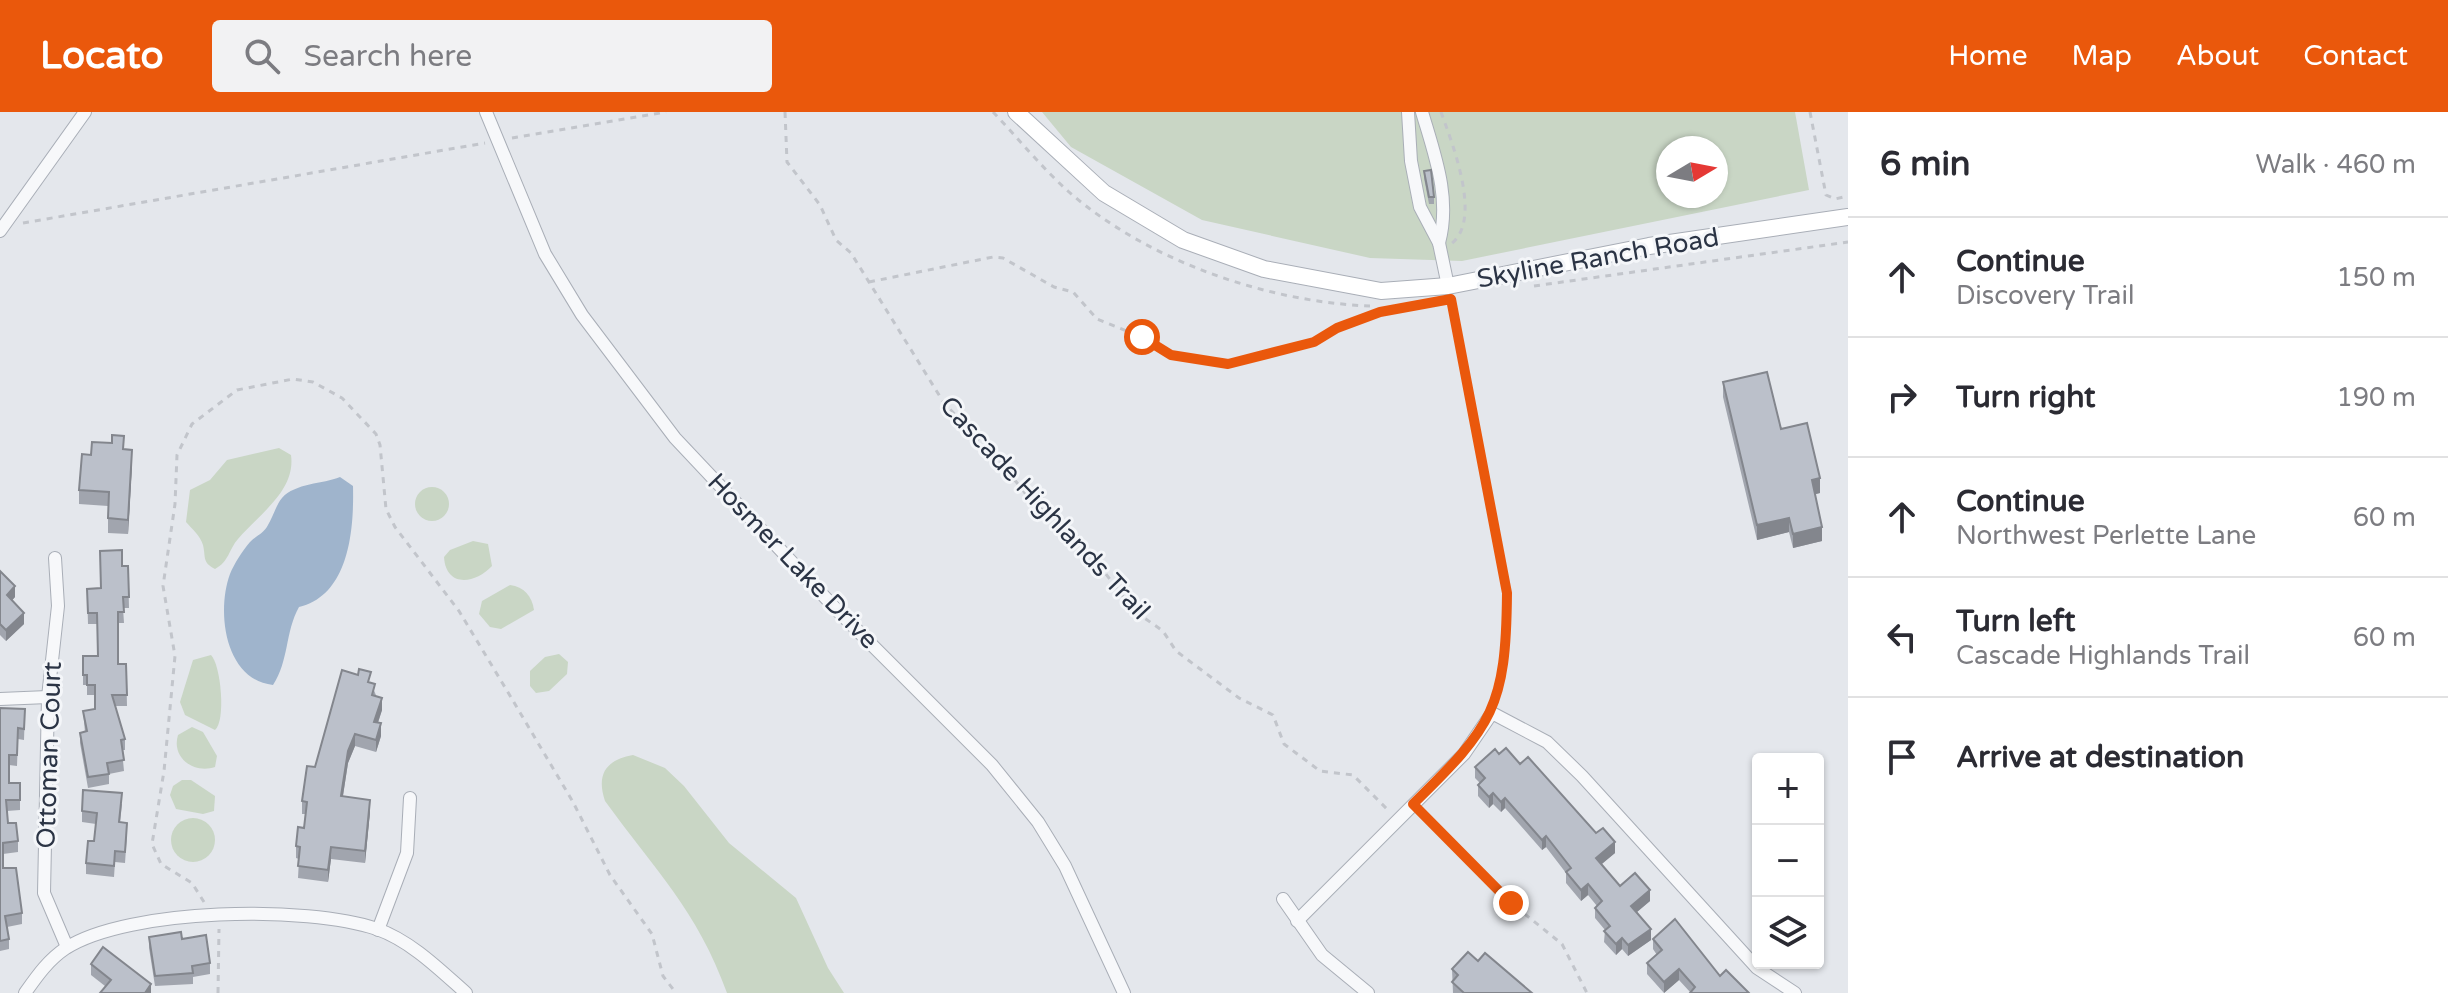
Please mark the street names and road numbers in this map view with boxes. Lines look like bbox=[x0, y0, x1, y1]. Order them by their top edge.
street label: Skyline Ranch Road bbox=[1475, 221, 1721, 295]
street label: Cascade Highlands Trail bbox=[933, 390, 1157, 626]
street label: Hosmer Lake Drive bbox=[701, 467, 885, 655]
street label: Ottoman Court bbox=[30, 661, 68, 849]

